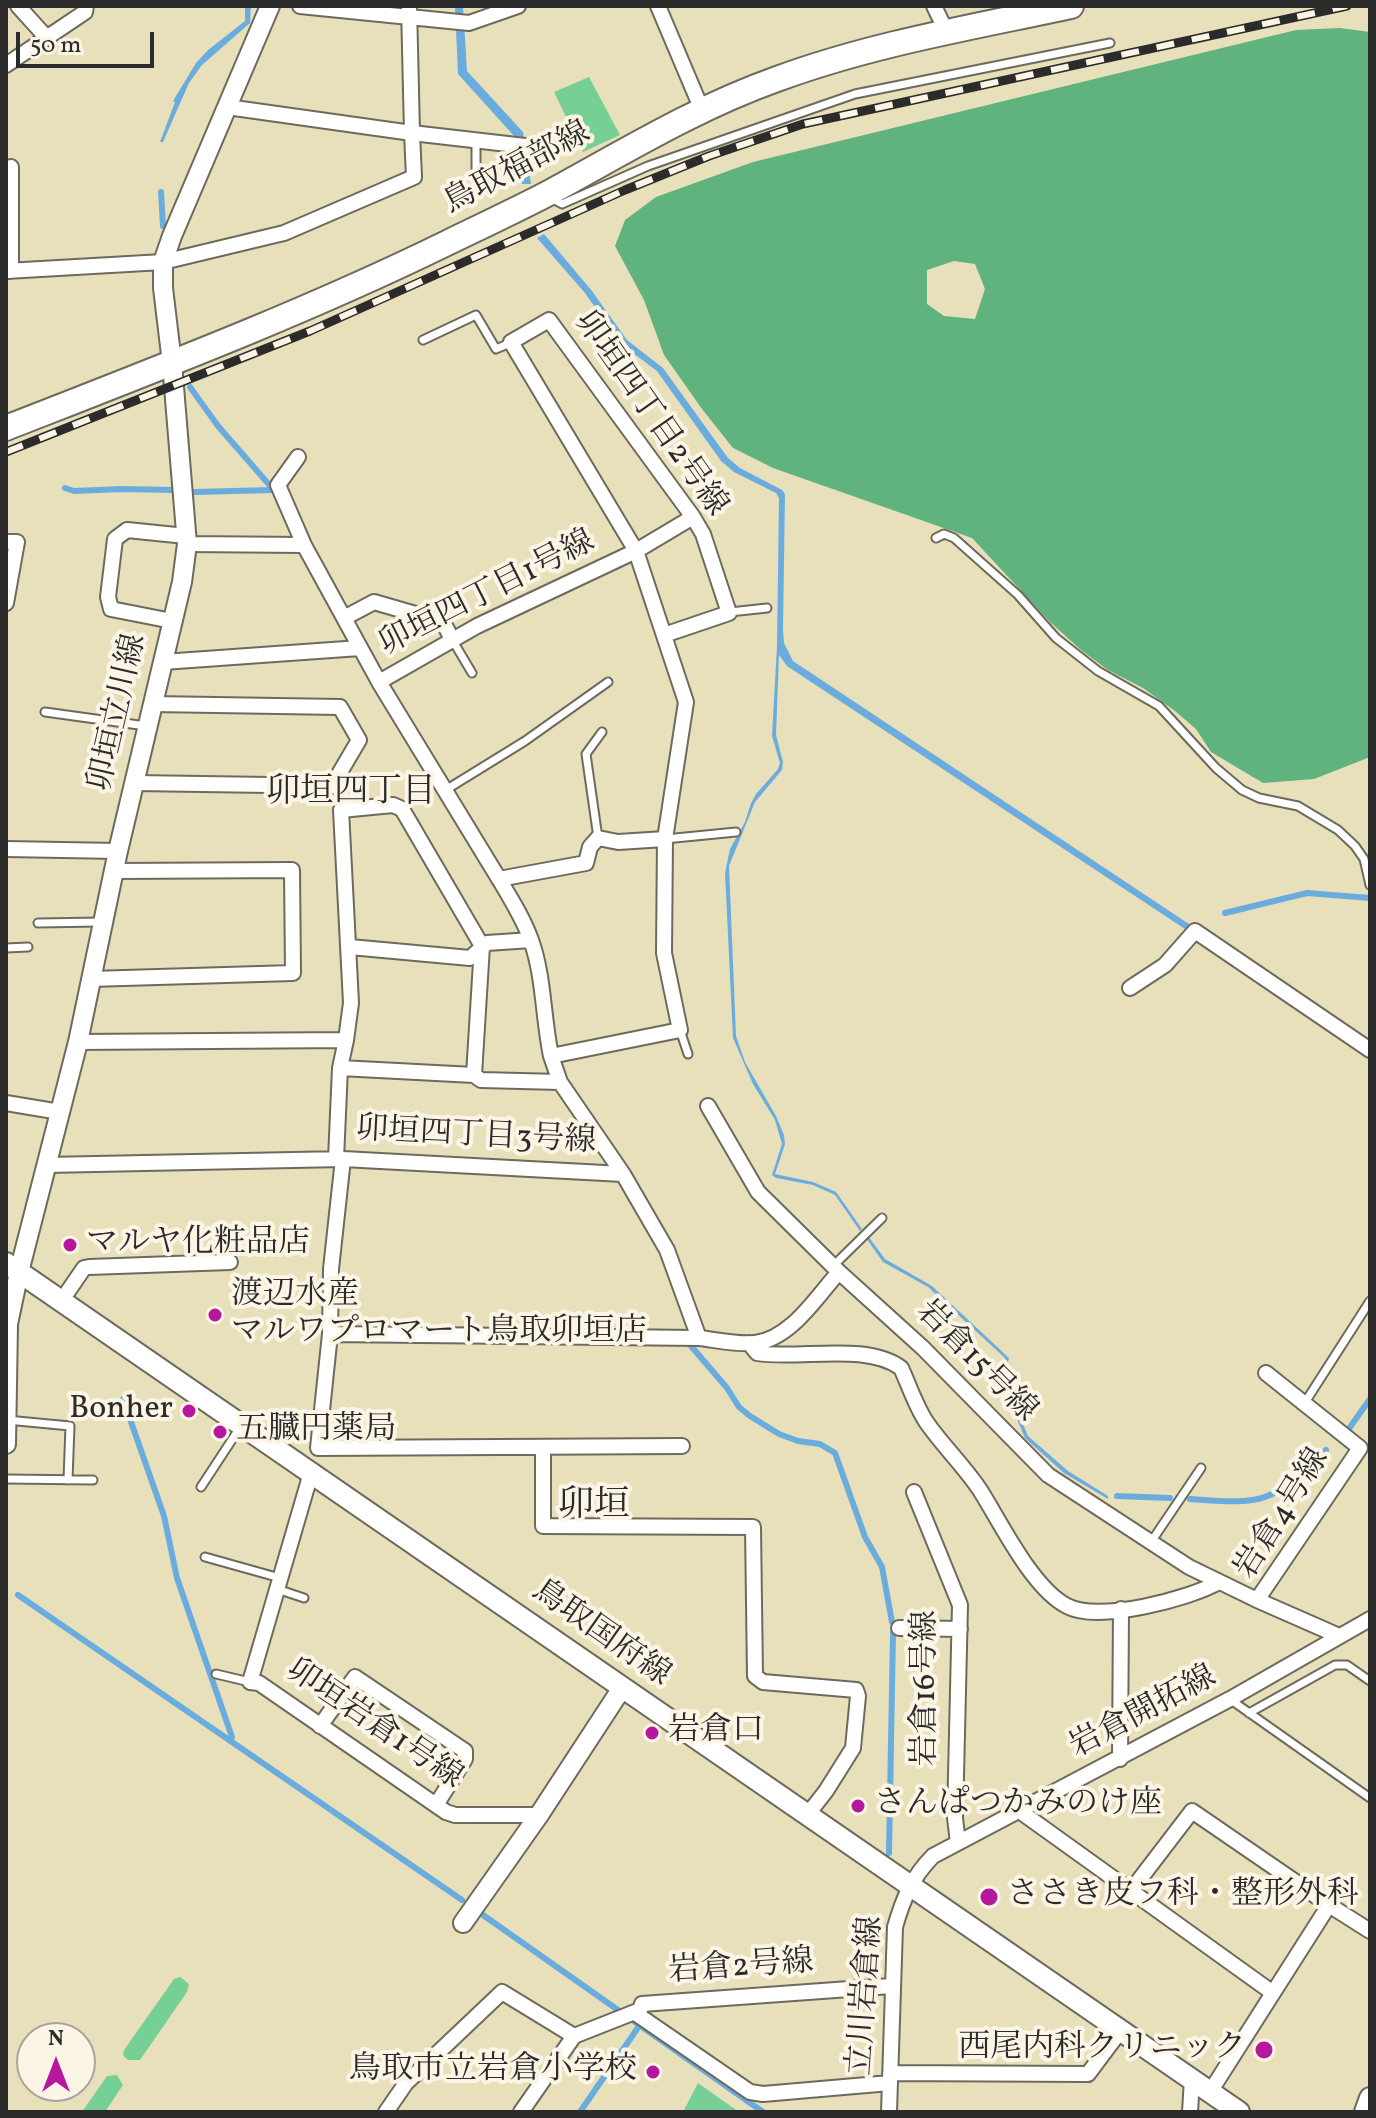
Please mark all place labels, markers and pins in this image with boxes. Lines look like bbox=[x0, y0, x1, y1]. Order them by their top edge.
place label: マルヤ化粧品店 bbox=[86, 1226, 310, 1264]
marker: マルヤ化粧品店 bbox=[61, 1236, 79, 1254]
place label: 渡辺水産 マルワプロマート鳥取卯垣店 bbox=[231, 1278, 647, 1353]
marker: 渡辺水産 マルワプロマート鳥取卯垣店 bbox=[206, 1306, 224, 1324]
place label: Bonher bbox=[69, 1392, 173, 1430]
marker: Bonher bbox=[180, 1402, 198, 1420]
place label: 五臓円薬局 bbox=[236, 1413, 396, 1451]
marker: 五臓円薬局 bbox=[211, 1423, 229, 1441]
place label: 岩倉口 bbox=[668, 1714, 764, 1752]
marker: 岩倉口 bbox=[643, 1724, 661, 1742]
place label: さんぱつかみのけ座 bbox=[874, 1787, 1162, 1825]
marker: さんぱつかみのけ座 bbox=[849, 1797, 867, 1815]
place label: ささき皮フ科・整形外科 bbox=[1007, 1878, 1359, 1916]
marker: ささき皮フ科・整形外科 bbox=[978, 1886, 1000, 1908]
place label: 西尾内科クリニック bbox=[958, 2031, 1246, 2069]
marker: 西尾内科クリニック bbox=[1253, 2039, 1275, 2061]
place label: 鳥取市立岩倉小学校 bbox=[349, 2053, 637, 2091]
marker: 鳥取市立岩倉小学校 bbox=[644, 2063, 662, 2081]

